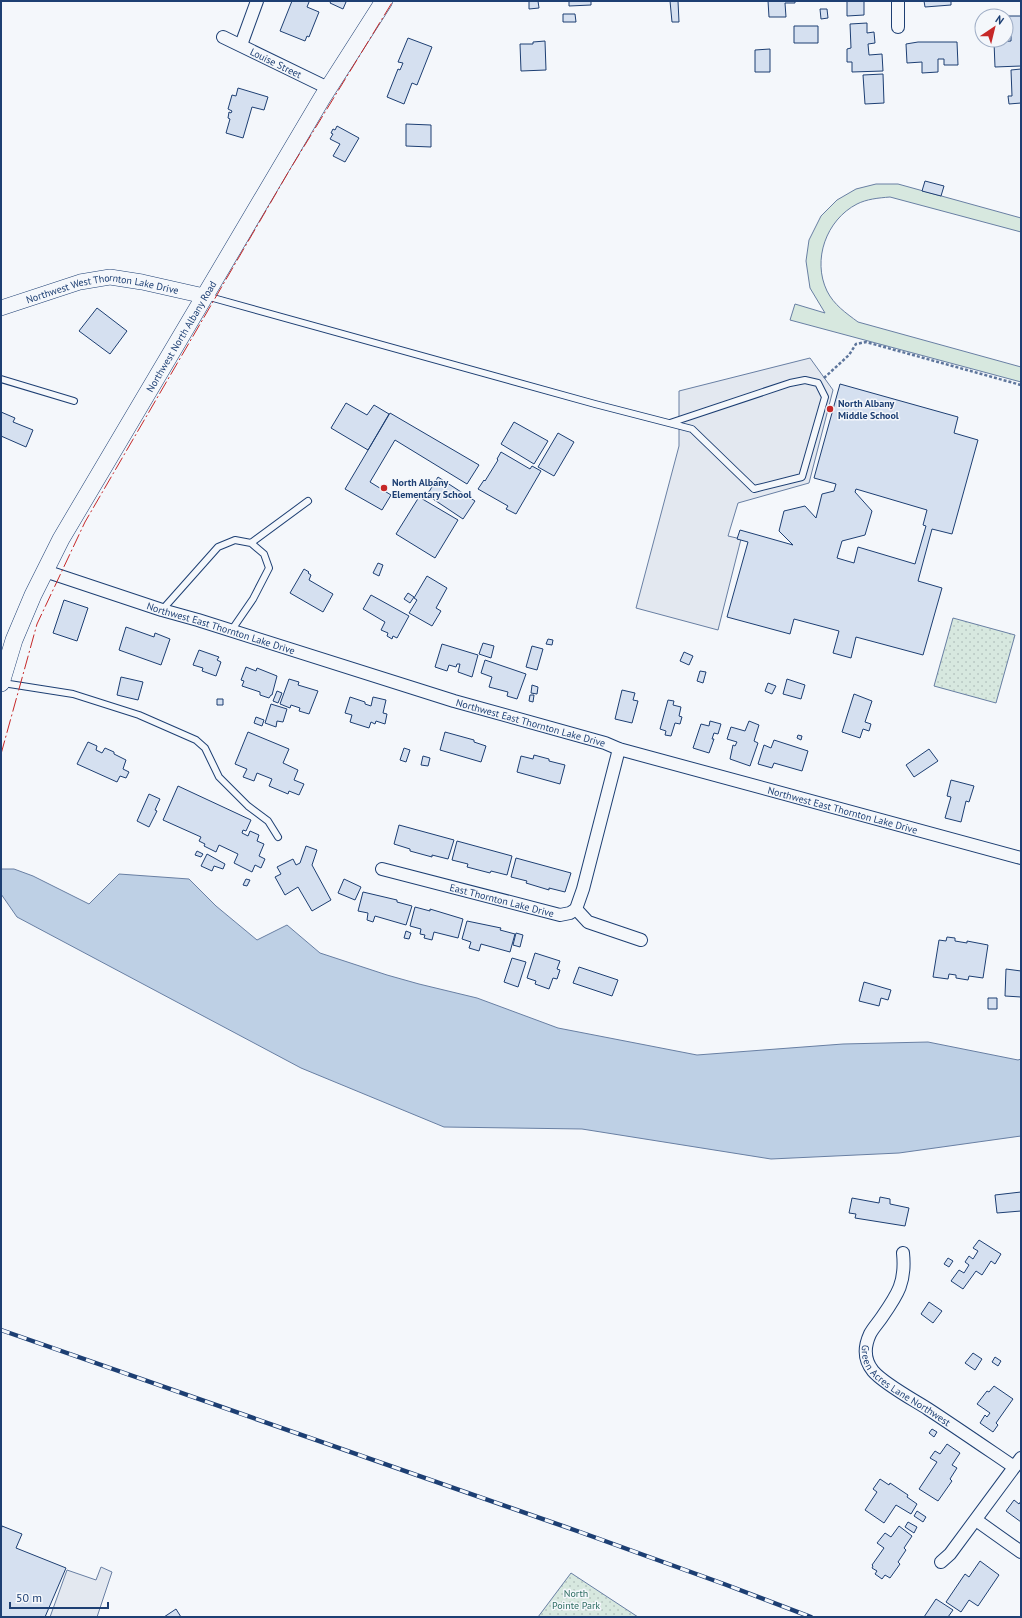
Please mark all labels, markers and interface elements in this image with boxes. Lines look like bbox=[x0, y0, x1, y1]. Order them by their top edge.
north arrow bbox=[974, 8, 1014, 48]
text: N bbox=[993, 12, 1007, 28]
street label: Louise Street bbox=[248, 45, 304, 81]
street label: Northwest West Thornton Lake Drive bbox=[24, 270, 180, 306]
street label: Northwest North Albany Road bbox=[143, 278, 219, 394]
place label: North Albany Middle School bbox=[838, 397, 899, 422]
marker: North Albany Middle School bbox=[825, 404, 835, 414]
place label: North Albany Elementary School bbox=[392, 476, 472, 501]
marker: North Albany Elementary School bbox=[379, 483, 389, 493]
street label: Northwest East Thornton Lake Drive bbox=[145, 599, 297, 657]
street label: Northwest East Thornton Lake Drive bbox=[455, 695, 607, 749]
street label: Northwest East Thornton Lake Drive bbox=[766, 783, 919, 836]
street label: East Thornton Lake Drive bbox=[448, 880, 556, 920]
street label: Green Acres Lane Northwest bbox=[859, 1344, 954, 1429]
scale bar bbox=[10, 1584, 108, 1610]
park label: North Pointe Park bbox=[552, 1587, 600, 1612]
text: 50 m bbox=[16, 1590, 42, 1605]

